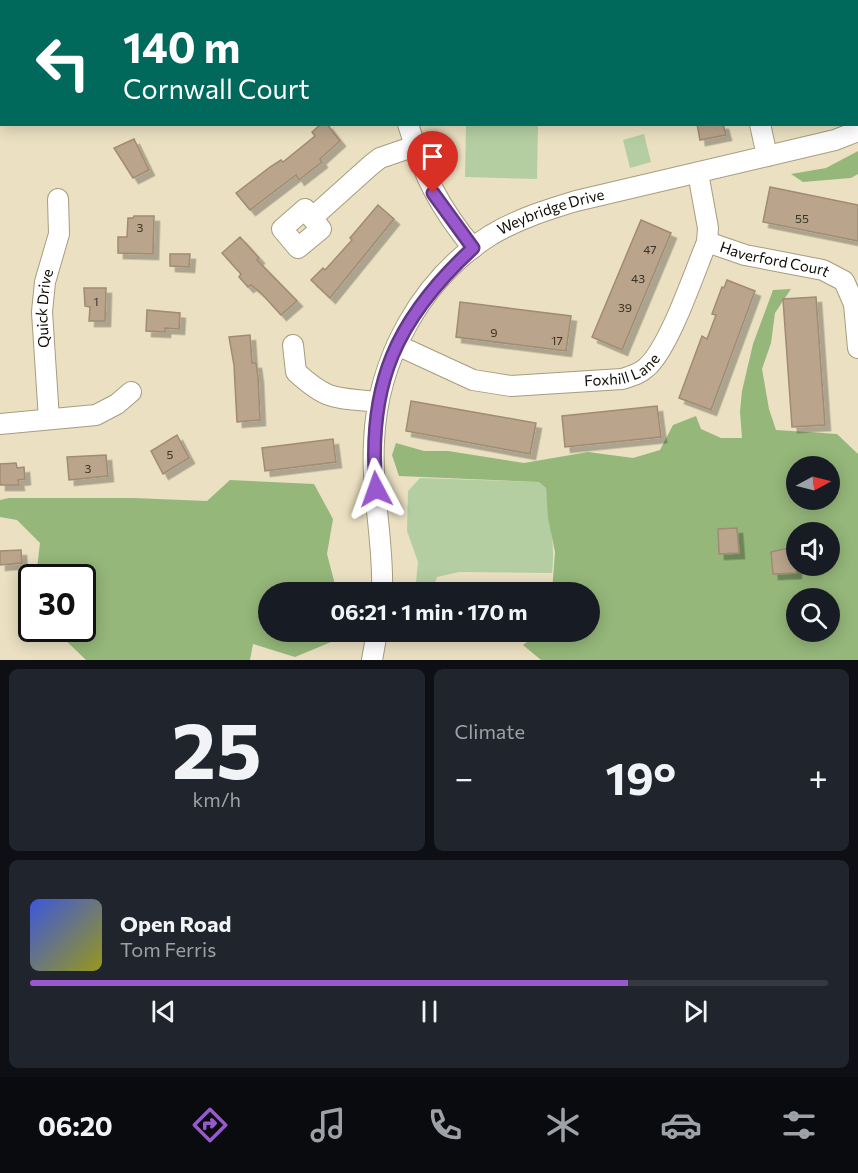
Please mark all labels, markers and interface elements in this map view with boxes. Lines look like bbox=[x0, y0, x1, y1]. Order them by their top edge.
text: 140 m bbox=[123, 20, 240, 72]
icon: left bbox=[24, 24, 102, 102]
text: Cornwall Court bbox=[123, 72, 310, 105]
pin bbox=[407, 131, 458, 193]
icon: arrive bbox=[416, 140, 449, 173]
street label: Weybridge Drive bbox=[494, 185, 606, 238]
house number: 55 bbox=[795, 211, 809, 225]
house number: 3 bbox=[137, 220, 144, 234]
street label: Haverford Court bbox=[718, 237, 833, 280]
house number: 47 bbox=[643, 242, 657, 256]
street label: Quick Drive bbox=[32, 266, 56, 348]
house number: 43 bbox=[631, 271, 645, 285]
house number: 1 bbox=[93, 294, 99, 308]
house number: 39 bbox=[618, 300, 632, 314]
house number: 9 bbox=[490, 325, 498, 339]
house number: 17 bbox=[551, 333, 563, 347]
street label: Foxhill Lane bbox=[584, 350, 663, 389]
house number: 5 bbox=[167, 447, 174, 461]
north arrow bbox=[786, 456, 840, 510]
map controls bbox=[786, 456, 840, 642]
position arrow bbox=[344, 457, 408, 521]
house number: 3 bbox=[85, 461, 92, 475]
button: sound bbox=[786, 522, 840, 576]
speed limit sign: 30 bbox=[18, 564, 96, 642]
button: search bbox=[786, 588, 840, 642]
text: 06:21 · 1 min · 170 m bbox=[330, 598, 528, 625]
text: 25 bbox=[172, 700, 262, 795]
text: Climate bbox=[455, 719, 525, 743]
text: 19° bbox=[606, 749, 676, 804]
text: − bbox=[455, 756, 473, 797]
text: + bbox=[809, 756, 828, 797]
text: km/h bbox=[192, 787, 241, 811]
text: Open Road bbox=[120, 910, 231, 937]
text: Tom Ferris bbox=[120, 937, 216, 961]
icon: previous bbox=[147, 995, 180, 1028]
icon: pause bbox=[413, 995, 446, 1028]
icon: next bbox=[679, 995, 712, 1028]
icon: directions bbox=[189, 1104, 231, 1146]
icon: music bbox=[307, 1104, 349, 1146]
icon: phone bbox=[424, 1104, 466, 1146]
icon: climate bbox=[542, 1104, 584, 1146]
icon: car bbox=[660, 1104, 702, 1146]
icon: filters bbox=[778, 1104, 820, 1146]
text: 06:20 bbox=[38, 1109, 113, 1142]

